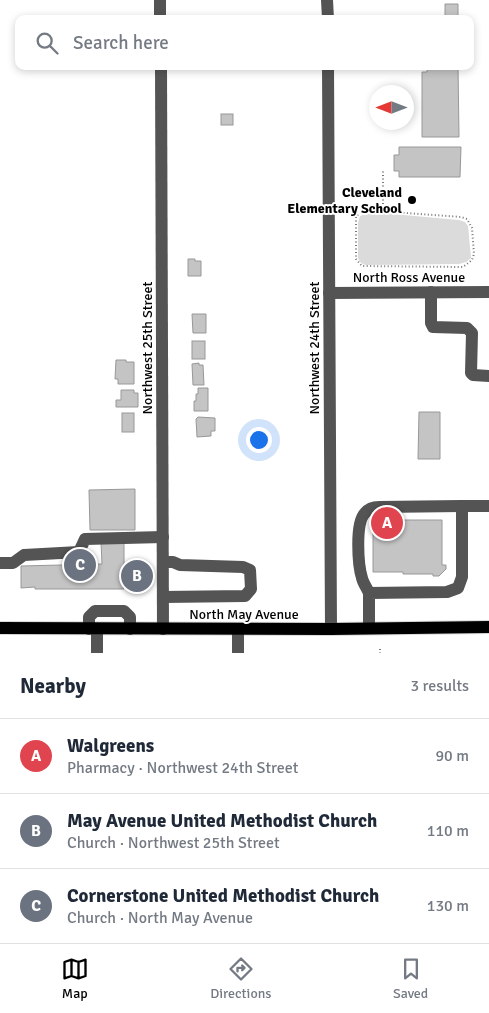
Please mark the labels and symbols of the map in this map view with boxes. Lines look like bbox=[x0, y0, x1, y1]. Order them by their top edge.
north arrow bbox=[369, 85, 414, 130]
place label: Cleveland Elementary School bbox=[287, 184, 403, 217]
marker: Cleveland Elementary School bbox=[406, 194, 418, 206]
street label: North Ross Avenue bbox=[353, 269, 465, 286]
street label: Northwest 25th Street bbox=[139, 282, 156, 414]
street label: Northwest 24th Street bbox=[306, 282, 323, 414]
your location bbox=[246, 427, 272, 453]
pin: A bbox=[371, 504, 403, 542]
pin: C bbox=[64, 546, 96, 584]
pin: B bbox=[121, 557, 153, 595]
street label: North May Avenue bbox=[189, 606, 299, 623]

